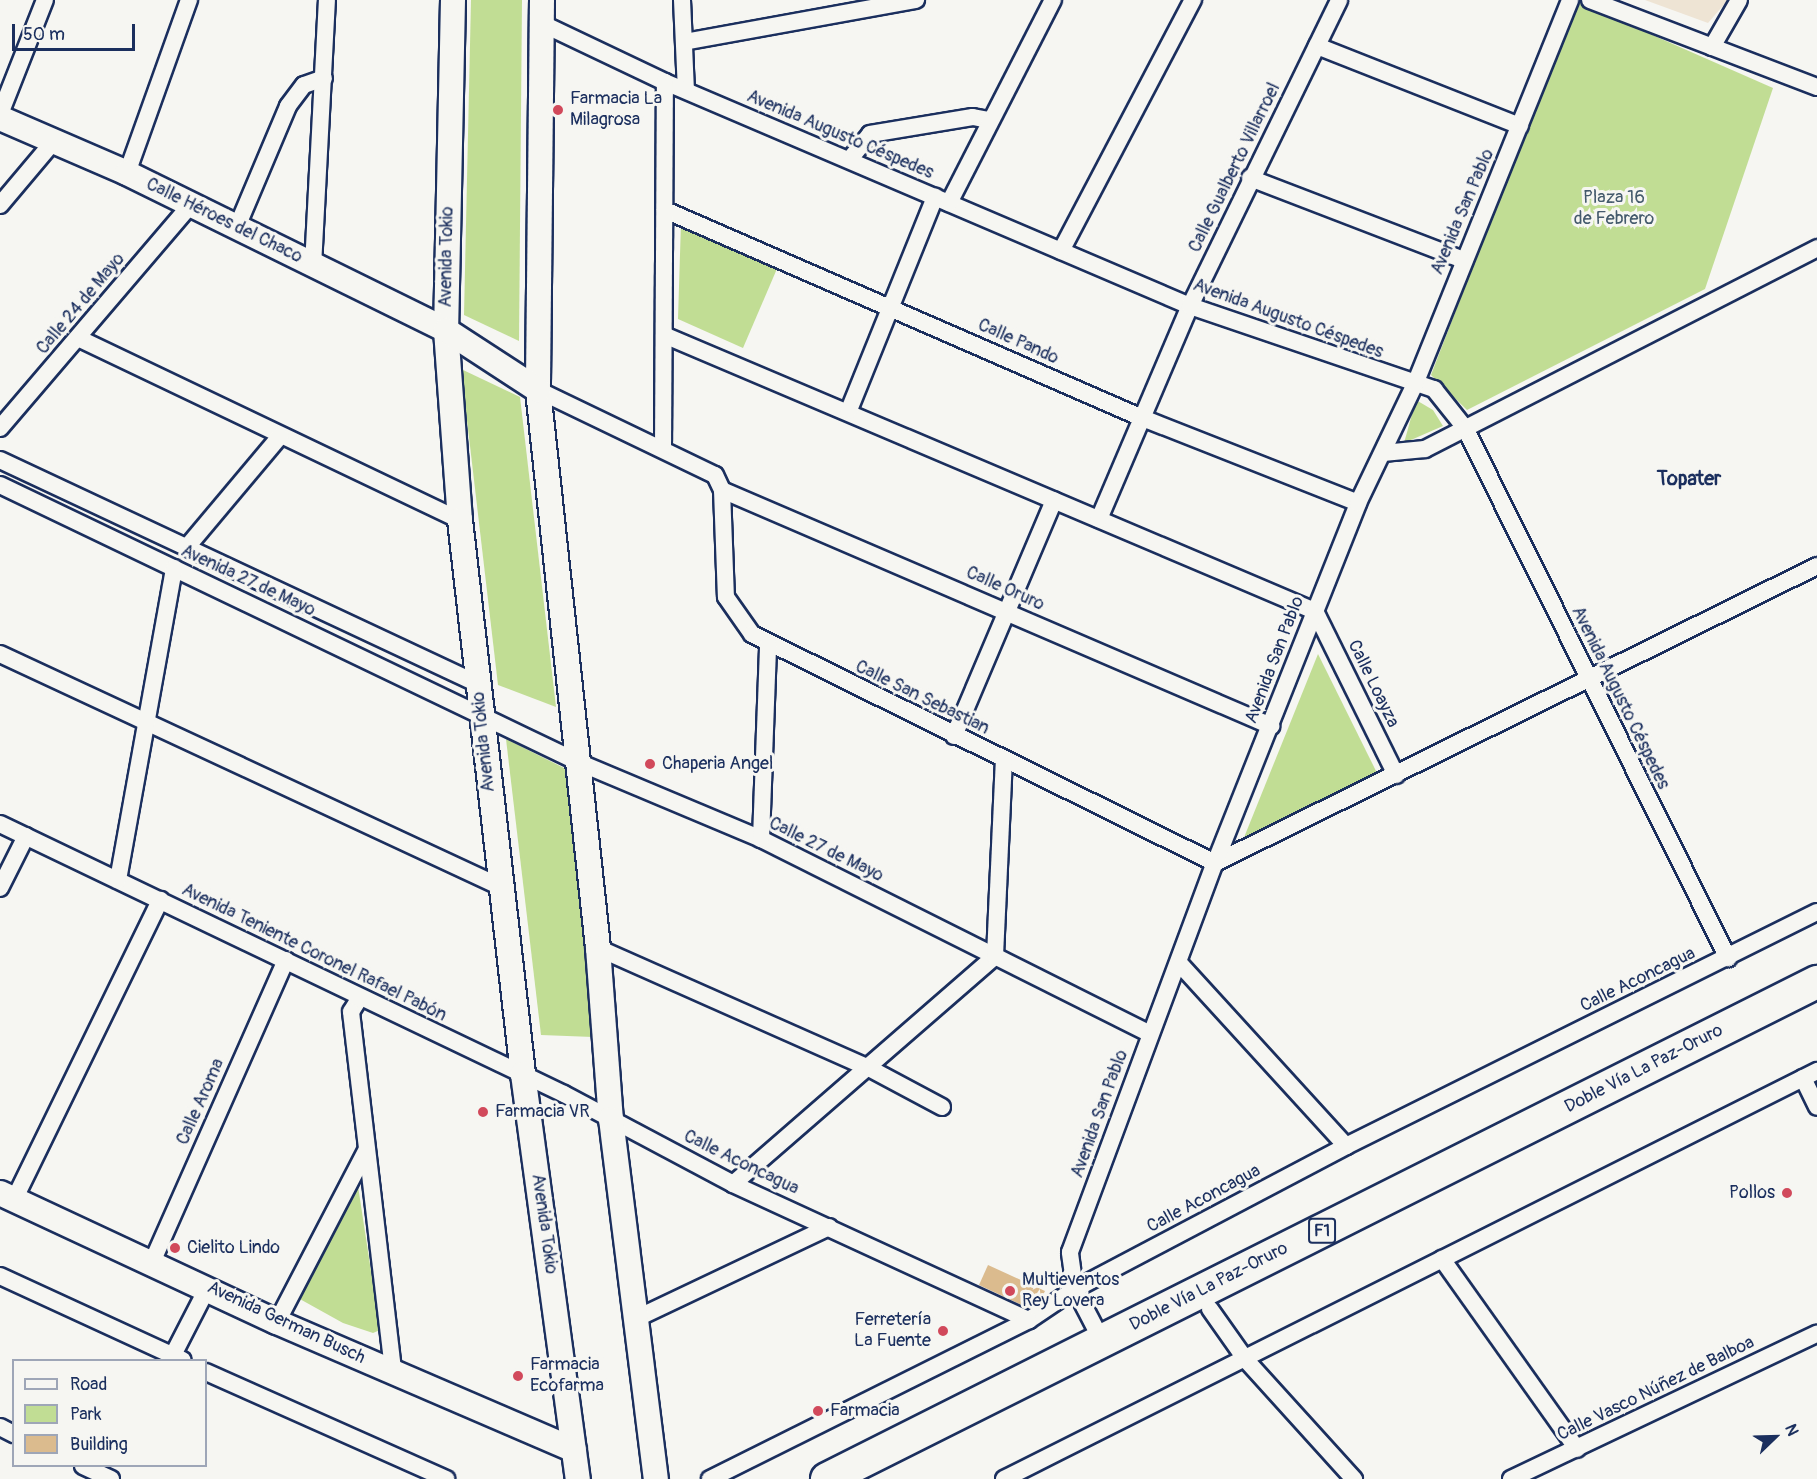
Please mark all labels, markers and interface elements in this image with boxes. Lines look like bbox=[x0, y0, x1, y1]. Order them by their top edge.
scale bar bbox=[15, 12, 138, 50]
text: 50 m bbox=[23, 23, 65, 46]
street label: Calle Gualberto Villarroel bbox=[1185, 80, 1285, 256]
street label: Avenida Augusto Céspedes bbox=[743, 86, 937, 184]
place label: Farmacia La Milagrosa bbox=[570, 89, 662, 132]
marker: Farmacia La Milagrosa bbox=[551, 103, 565, 117]
street label: Avenida San Pablo bbox=[1427, 146, 1499, 278]
street label: Calle Héroes del Chaco bbox=[142, 174, 306, 268]
park label: Plaza 16 de Febrero bbox=[1574, 188, 1654, 230]
street label: Avenida Tokio bbox=[435, 206, 459, 308]
street label: Calle 24 de Mayo bbox=[32, 249, 130, 359]
street label: Avenida Augusto Céspedes bbox=[1190, 275, 1386, 363]
street label: Calle Pando bbox=[974, 315, 1062, 369]
district label: Topater bbox=[1657, 466, 1721, 490]
street label: Avenida 27 de Mayo bbox=[177, 540, 319, 622]
street label: Calle Oruro bbox=[962, 562, 1048, 616]
street label: Avenida San Pablo bbox=[1241, 593, 1309, 727]
street label: Avenida Augusto Céspedes bbox=[1566, 603, 1674, 793]
street label: Calle Loayza bbox=[1343, 637, 1403, 731]
street label: Calle San Sebastian bbox=[852, 656, 992, 740]
street label: Avenida Tokio bbox=[468, 691, 500, 793]
place label: Chaperia Angel bbox=[662, 753, 773, 775]
marker: Chaperia Angel bbox=[643, 757, 657, 771]
street label: Calle 27 de Mayo bbox=[765, 813, 887, 887]
street label: Avenida Teniente Coronel Rafael Pabón bbox=[178, 879, 450, 1027]
street label: Calle Aconcagua bbox=[1577, 943, 1699, 1017]
street label: Doble Vía La Paz-Oruro bbox=[1561, 1020, 1727, 1118]
street label: Avenida San Pablo bbox=[1067, 1047, 1133, 1181]
street label: Calle Aroma bbox=[172, 1056, 230, 1148]
place label: Farmacia VR bbox=[495, 1101, 590, 1123]
marker: Farmacia VR bbox=[476, 1105, 490, 1119]
street label: Calle Aconcagua bbox=[680, 1126, 802, 1200]
street label: Calle Aconcagua bbox=[1144, 1160, 1264, 1238]
street label: Avenida Tokio bbox=[526, 1173, 562, 1275]
place label: Pollos bbox=[1729, 1182, 1775, 1204]
marker: Pollos bbox=[1780, 1186, 1794, 1200]
road number: F1 bbox=[1307, 1218, 1337, 1244]
place label: Cielito Lindo bbox=[187, 1237, 280, 1259]
street label: Doble Vía La Paz-Oruro bbox=[1126, 1238, 1292, 1336]
marker: Cielito Lindo bbox=[168, 1241, 182, 1255]
place label: Multieventos Rey Lovera bbox=[1022, 1270, 1119, 1312]
street label: Avenida German Busch bbox=[204, 1277, 368, 1369]
marker: Multieventos Rey Lovera bbox=[1003, 1284, 1017, 1298]
place label: Ferretería La Fuente bbox=[854, 1310, 931, 1352]
marker: Ferretería La Fuente bbox=[936, 1324, 950, 1338]
street label: Calle Vasco Núñez de Balboa bbox=[1554, 1332, 1758, 1446]
place label: Farmacia Ecofarma bbox=[530, 1355, 604, 1398]
legend bbox=[12, 1359, 207, 1467]
marker: Farmacia Ecofarma bbox=[511, 1369, 525, 1383]
text: Road bbox=[70, 1373, 107, 1396]
place label: Farmacia bbox=[830, 1400, 900, 1422]
text: Park bbox=[70, 1403, 102, 1426]
marker: Farmacia bbox=[811, 1404, 825, 1418]
north arrow bbox=[1745, 1407, 1805, 1467]
text: N bbox=[1780, 1421, 1803, 1439]
text: Building bbox=[70, 1433, 128, 1456]

